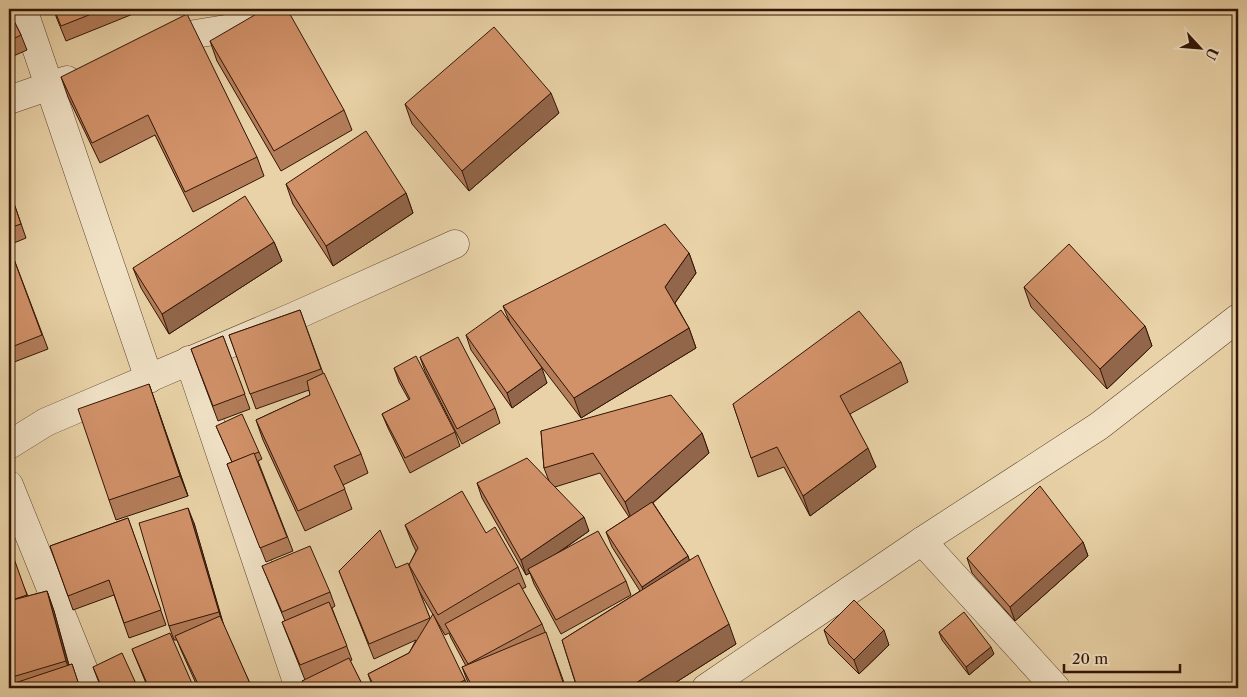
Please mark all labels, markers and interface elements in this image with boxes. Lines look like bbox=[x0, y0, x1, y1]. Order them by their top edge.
north arrow bbox=[1174, 22, 1224, 72]
text: U bbox=[1201, 45, 1222, 63]
scale bar bbox=[1064, 642, 1181, 674]
text: 20 m bbox=[1072, 649, 1108, 668]

